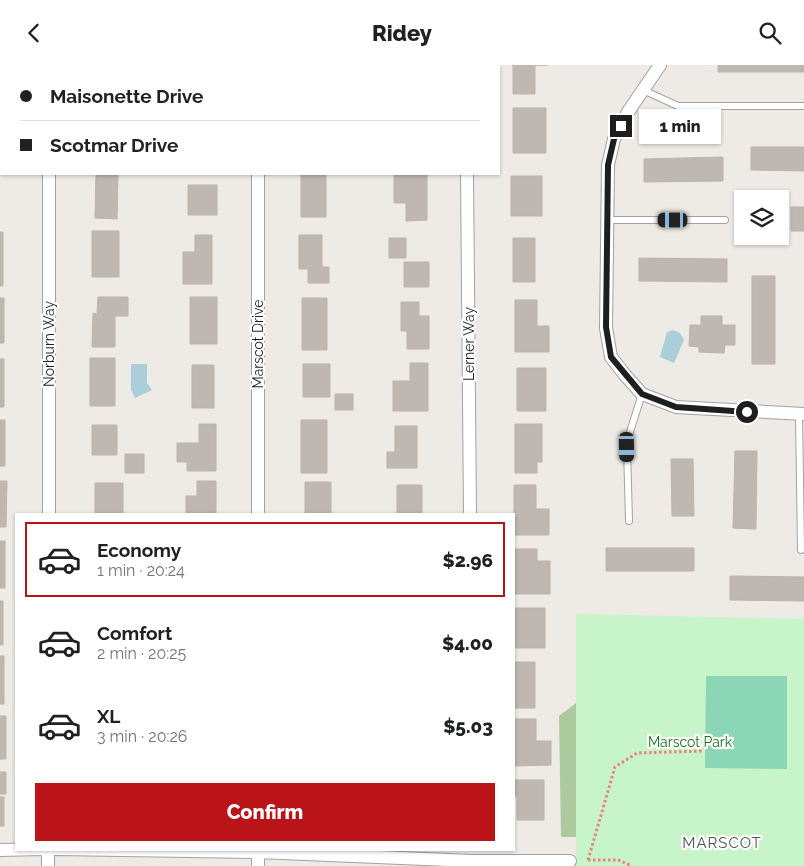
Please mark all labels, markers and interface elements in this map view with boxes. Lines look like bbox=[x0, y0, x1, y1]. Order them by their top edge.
icon: back bbox=[20, 19, 48, 47]
icon: search bbox=[756, 19, 784, 47]
text: Ridey bbox=[372, 20, 432, 46]
text: Maisonette Drive bbox=[50, 85, 203, 107]
callout: 1 min bbox=[638, 109, 721, 143]
route end bbox=[610, 115, 632, 137]
text: 1 min bbox=[659, 117, 701, 136]
text: Scotmar Drive bbox=[50, 134, 178, 156]
map controls bbox=[734, 190, 789, 245]
button: layers bbox=[734, 190, 789, 245]
car bbox=[658, 213, 688, 228]
street label: Marscot Drive bbox=[250, 299, 266, 389]
street label: Norburn Way bbox=[41, 301, 57, 387]
street label: Lerner Way bbox=[461, 307, 477, 381]
route start bbox=[736, 401, 758, 423]
car bbox=[619, 432, 634, 462]
icon: car bbox=[37, 537, 82, 582]
text: Economy bbox=[97, 539, 181, 561]
text: $2.96 bbox=[443, 549, 493, 571]
text: 1 min · 20:24 bbox=[97, 561, 185, 580]
icon: car bbox=[37, 620, 82, 665]
text: Comfort bbox=[97, 622, 172, 644]
text: $4.00 bbox=[442, 632, 493, 654]
text: 2 min · 20:25 bbox=[97, 644, 186, 663]
icon: car bbox=[37, 703, 82, 748]
text: XL bbox=[97, 705, 120, 727]
text: $5.03 bbox=[443, 715, 493, 737]
text: 3 min · 20:26 bbox=[97, 727, 187, 746]
park label: Marscot Park bbox=[648, 734, 733, 750]
button: Confirm bbox=[35, 783, 495, 841]
district label: MARSCOT bbox=[682, 834, 762, 852]

